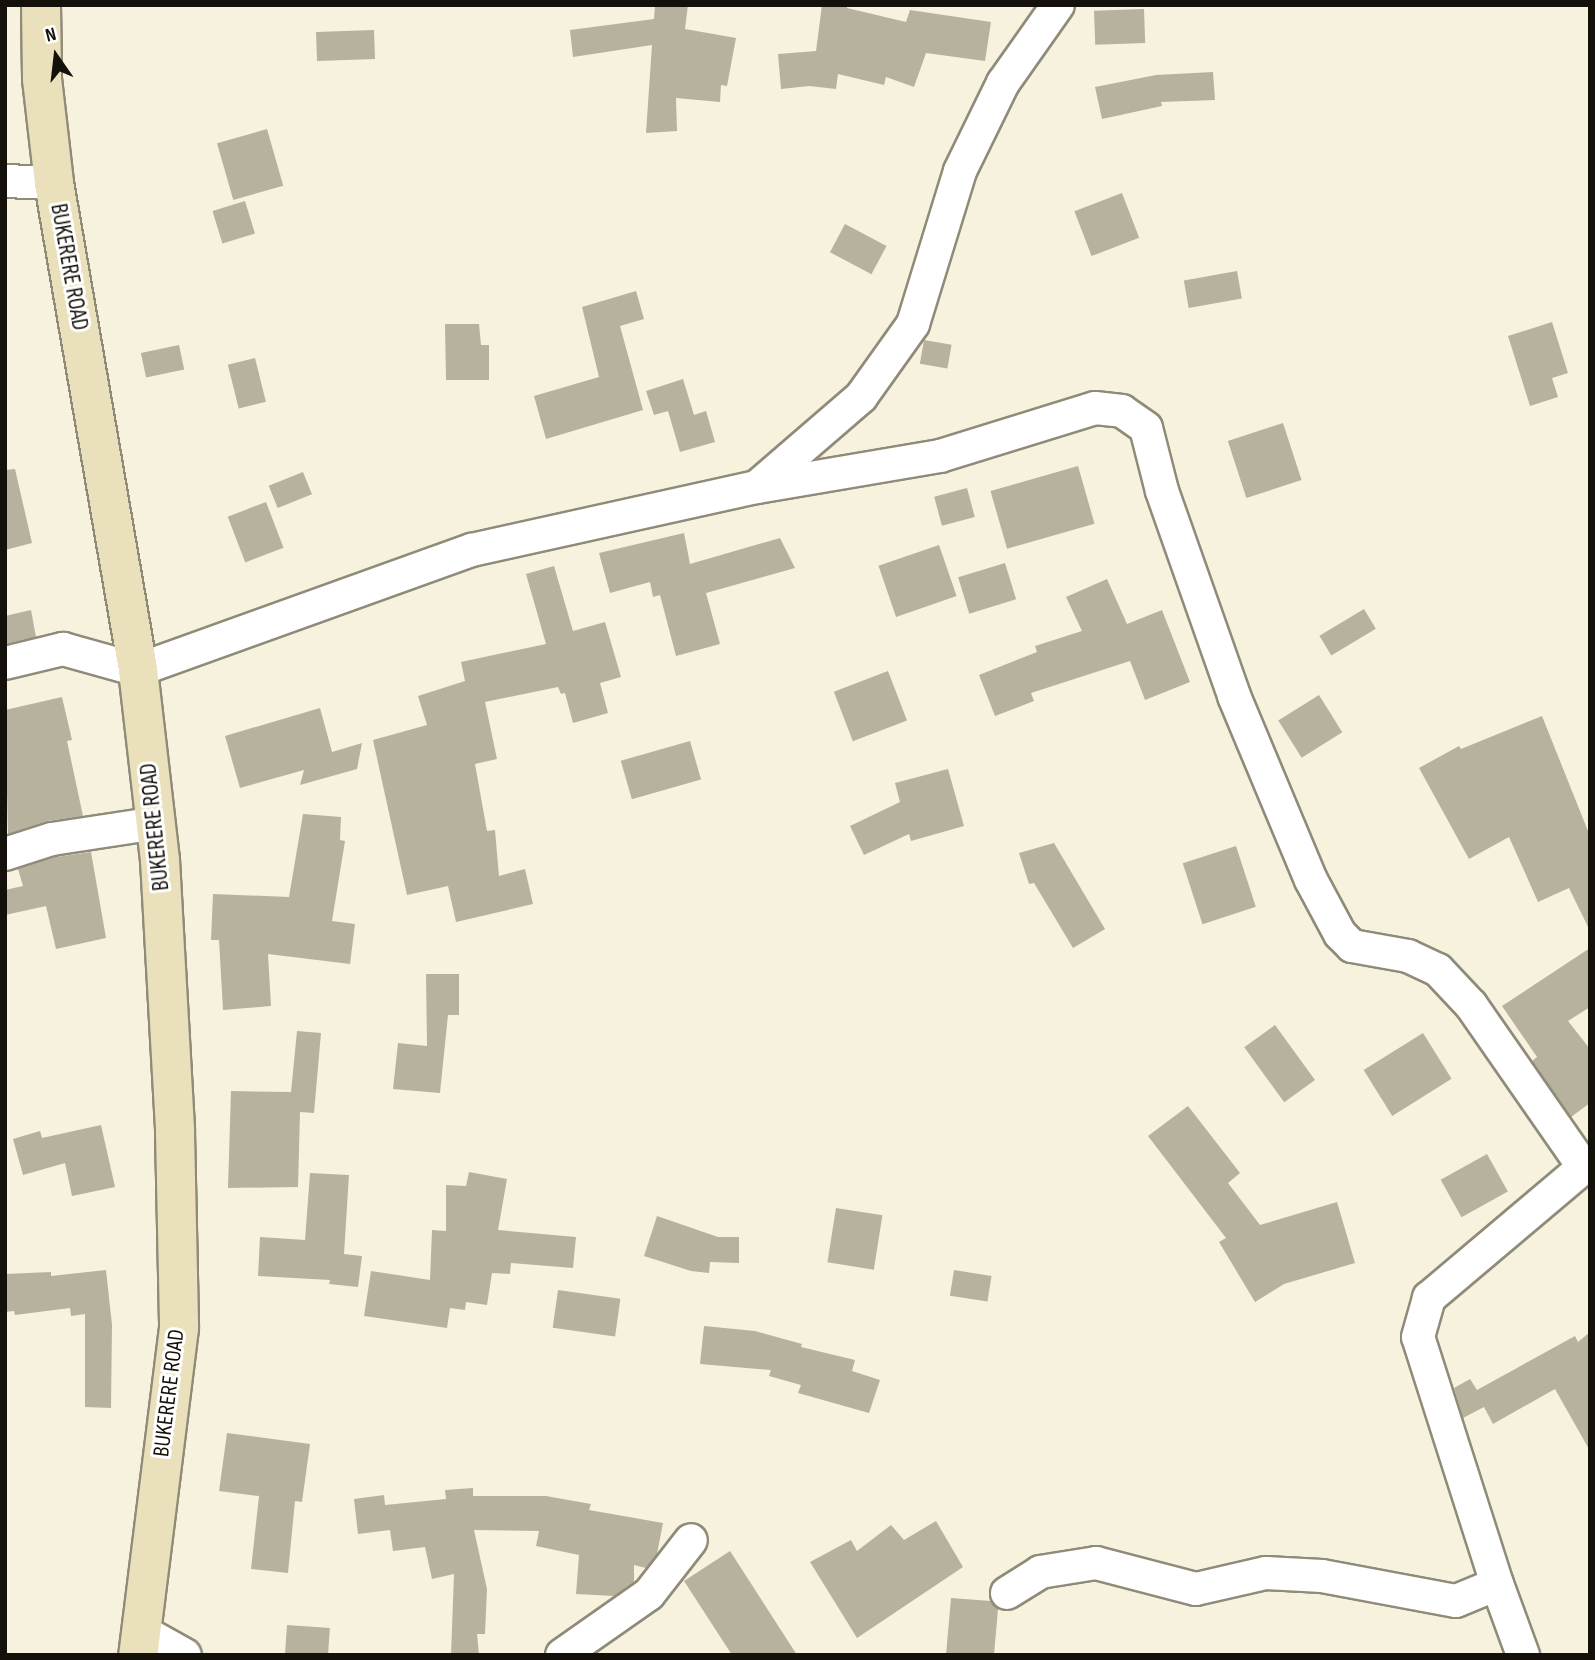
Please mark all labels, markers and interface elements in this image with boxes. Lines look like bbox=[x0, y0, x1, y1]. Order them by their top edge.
north arrow bbox=[21, 21, 91, 91]
text: N bbox=[43, 23, 59, 48]
street label: BUKERERE ROAD bbox=[44, 202, 94, 332]
street label: BUKERERE ROAD bbox=[135, 762, 175, 892]
street label: BUKERERE ROAD bbox=[147, 1328, 191, 1458]

